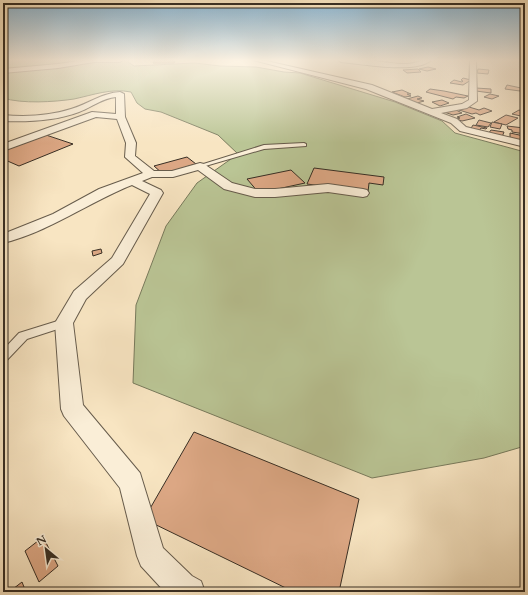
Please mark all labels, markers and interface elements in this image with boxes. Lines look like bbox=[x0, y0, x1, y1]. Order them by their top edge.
north arrow bbox=[26, 529, 66, 569]
text: N bbox=[34, 532, 50, 550]

